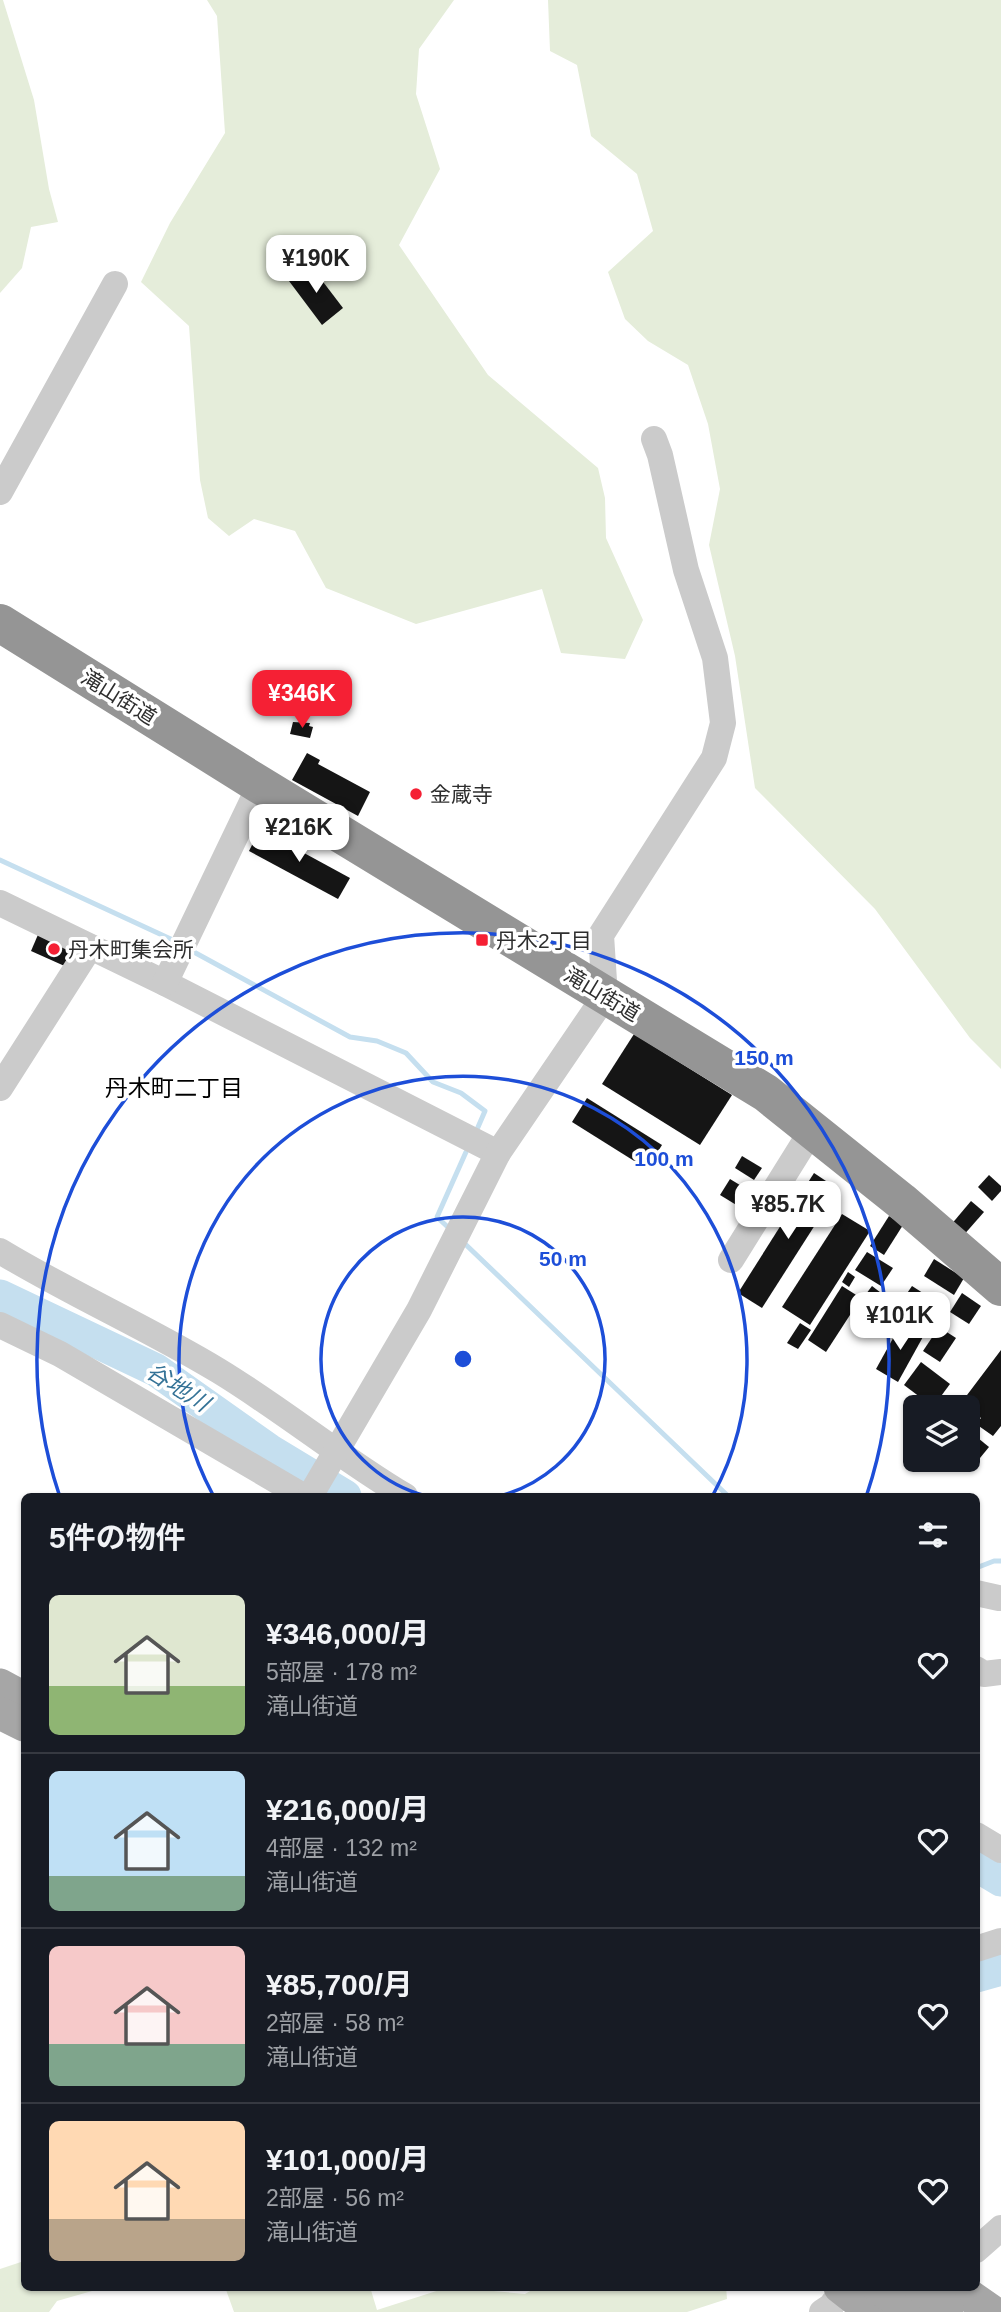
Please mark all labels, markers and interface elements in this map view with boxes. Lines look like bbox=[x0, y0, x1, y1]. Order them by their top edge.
pin: ¥190K bbox=[267, 236, 365, 295]
text: ¥190K bbox=[282, 245, 350, 271]
street label: 滝山街道 bbox=[77, 665, 161, 729]
pin: ¥346K bbox=[253, 670, 351, 730]
text: ¥346K bbox=[268, 680, 336, 706]
place label: 金蔵寺 bbox=[430, 783, 493, 806]
marker: 金蔵寺 bbox=[408, 786, 424, 802]
pin: ¥216K bbox=[250, 804, 348, 864]
text: ¥216K bbox=[265, 814, 333, 840]
place label: 丹木2丁目 bbox=[496, 929, 592, 952]
marker: 丹木2丁目 bbox=[474, 932, 490, 948]
place label: 丹木町集会所 bbox=[68, 938, 194, 961]
marker: 丹木町集会所 bbox=[46, 941, 62, 957]
street label: 滝山街道 bbox=[560, 963, 644, 1025]
text: 150 m bbox=[734, 1046, 794, 1069]
district label: 丹木町二丁目 bbox=[105, 1075, 243, 1101]
text: 100 m bbox=[634, 1147, 694, 1170]
pin: ¥85.7K bbox=[731, 1182, 845, 1241]
text: ¥85.7K bbox=[751, 1191, 825, 1217]
text: 50 m bbox=[539, 1247, 587, 1270]
pin: ¥101K bbox=[851, 1292, 949, 1352]
text: ¥101K bbox=[866, 1302, 934, 1328]
centre of rings bbox=[451, 1347, 475, 1371]
water label: 谷地川 bbox=[142, 1358, 217, 1418]
map controls bbox=[903, 1395, 980, 1472]
button: layers bbox=[903, 1395, 980, 1472]
icon: filters bbox=[914, 1516, 952, 1554]
text: 5件の物件 bbox=[49, 1521, 186, 1554]
text: ¥346,000/月 bbox=[266, 1617, 429, 1650]
icon: home bbox=[105, 1623, 189, 1707]
icon: heart bbox=[914, 1646, 952, 1684]
text: 5部屋 · 178 m² bbox=[266, 1659, 417, 1685]
text: 滝山街道 bbox=[266, 1693, 358, 1719]
text: ¥216,000/月 bbox=[266, 1793, 429, 1826]
icon: home bbox=[105, 1799, 189, 1883]
icon: heart bbox=[914, 1822, 952, 1860]
text: 4部屋 · 132 m² bbox=[266, 1835, 417, 1861]
text: 滝山街道 bbox=[266, 1869, 358, 1895]
text: ¥85,700/月 bbox=[266, 1968, 413, 2001]
icon: home bbox=[105, 1974, 189, 2058]
icon: heart bbox=[914, 1997, 952, 2035]
text: 2部屋 · 58 m² bbox=[266, 2010, 404, 2036]
text: 滝山街道 bbox=[266, 2044, 358, 2070]
text: ¥101,000/月 bbox=[266, 2143, 429, 2176]
icon: home bbox=[105, 2149, 189, 2233]
icon: heart bbox=[914, 2172, 952, 2210]
text: 2部屋 · 56 m² bbox=[266, 2185, 404, 2211]
text: 滝山街道 bbox=[266, 2219, 358, 2245]

